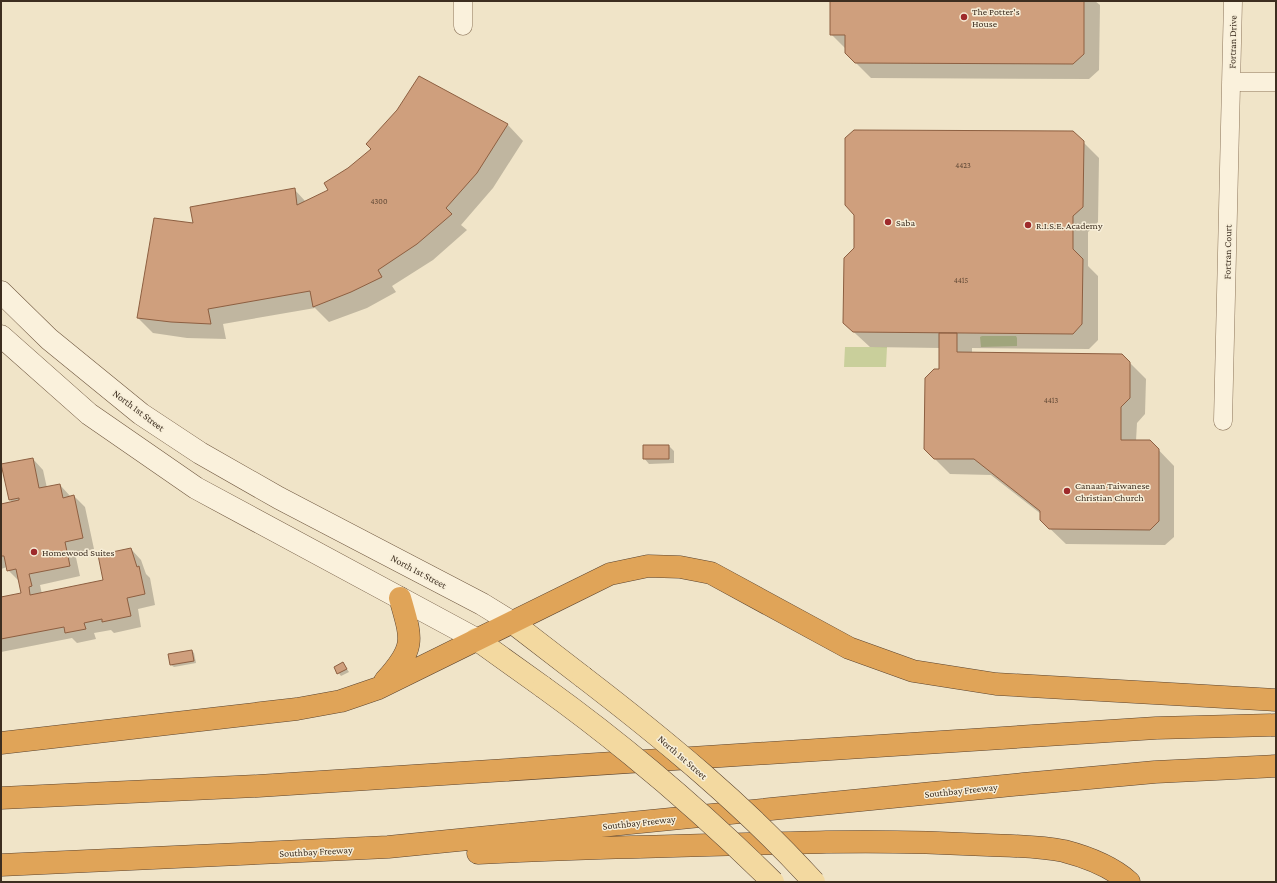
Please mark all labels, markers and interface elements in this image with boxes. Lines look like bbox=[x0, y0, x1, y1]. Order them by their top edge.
place label: The Potter's House bbox=[972, 6, 1020, 29]
marker: The Potter's House bbox=[959, 12, 969, 22]
street label: Fortran Drive bbox=[1227, 15, 1238, 69]
house number: 4423 bbox=[955, 161, 971, 170]
house number: 4300 bbox=[371, 197, 388, 206]
marker: Saba bbox=[883, 217, 893, 227]
place label: Saba bbox=[896, 217, 915, 228]
marker: R.I.S.E. Academy bbox=[1023, 220, 1033, 230]
place label: R.I.S.E. Academy bbox=[1036, 220, 1103, 231]
street label: Fortran Court bbox=[1222, 224, 1233, 279]
house number: 4415 bbox=[954, 276, 969, 285]
street label: North 1st Street bbox=[111, 388, 167, 434]
house number: 4413 bbox=[1044, 396, 1059, 405]
place label: Canaan Taiwanese Christian Church bbox=[1075, 480, 1150, 503]
marker: Canaan Taiwanese Christian Church bbox=[1062, 486, 1072, 496]
marker: Homewood Suites bbox=[29, 547, 39, 557]
place label: Homewood Suites bbox=[42, 547, 114, 558]
street label: North 1st Street bbox=[389, 552, 449, 591]
street label: North 1st Street bbox=[656, 733, 710, 782]
street label: Southbay Freeway bbox=[924, 781, 998, 800]
street label: Southbay Freeway bbox=[602, 813, 676, 832]
street label: Southbay Freeway bbox=[279, 844, 353, 859]

